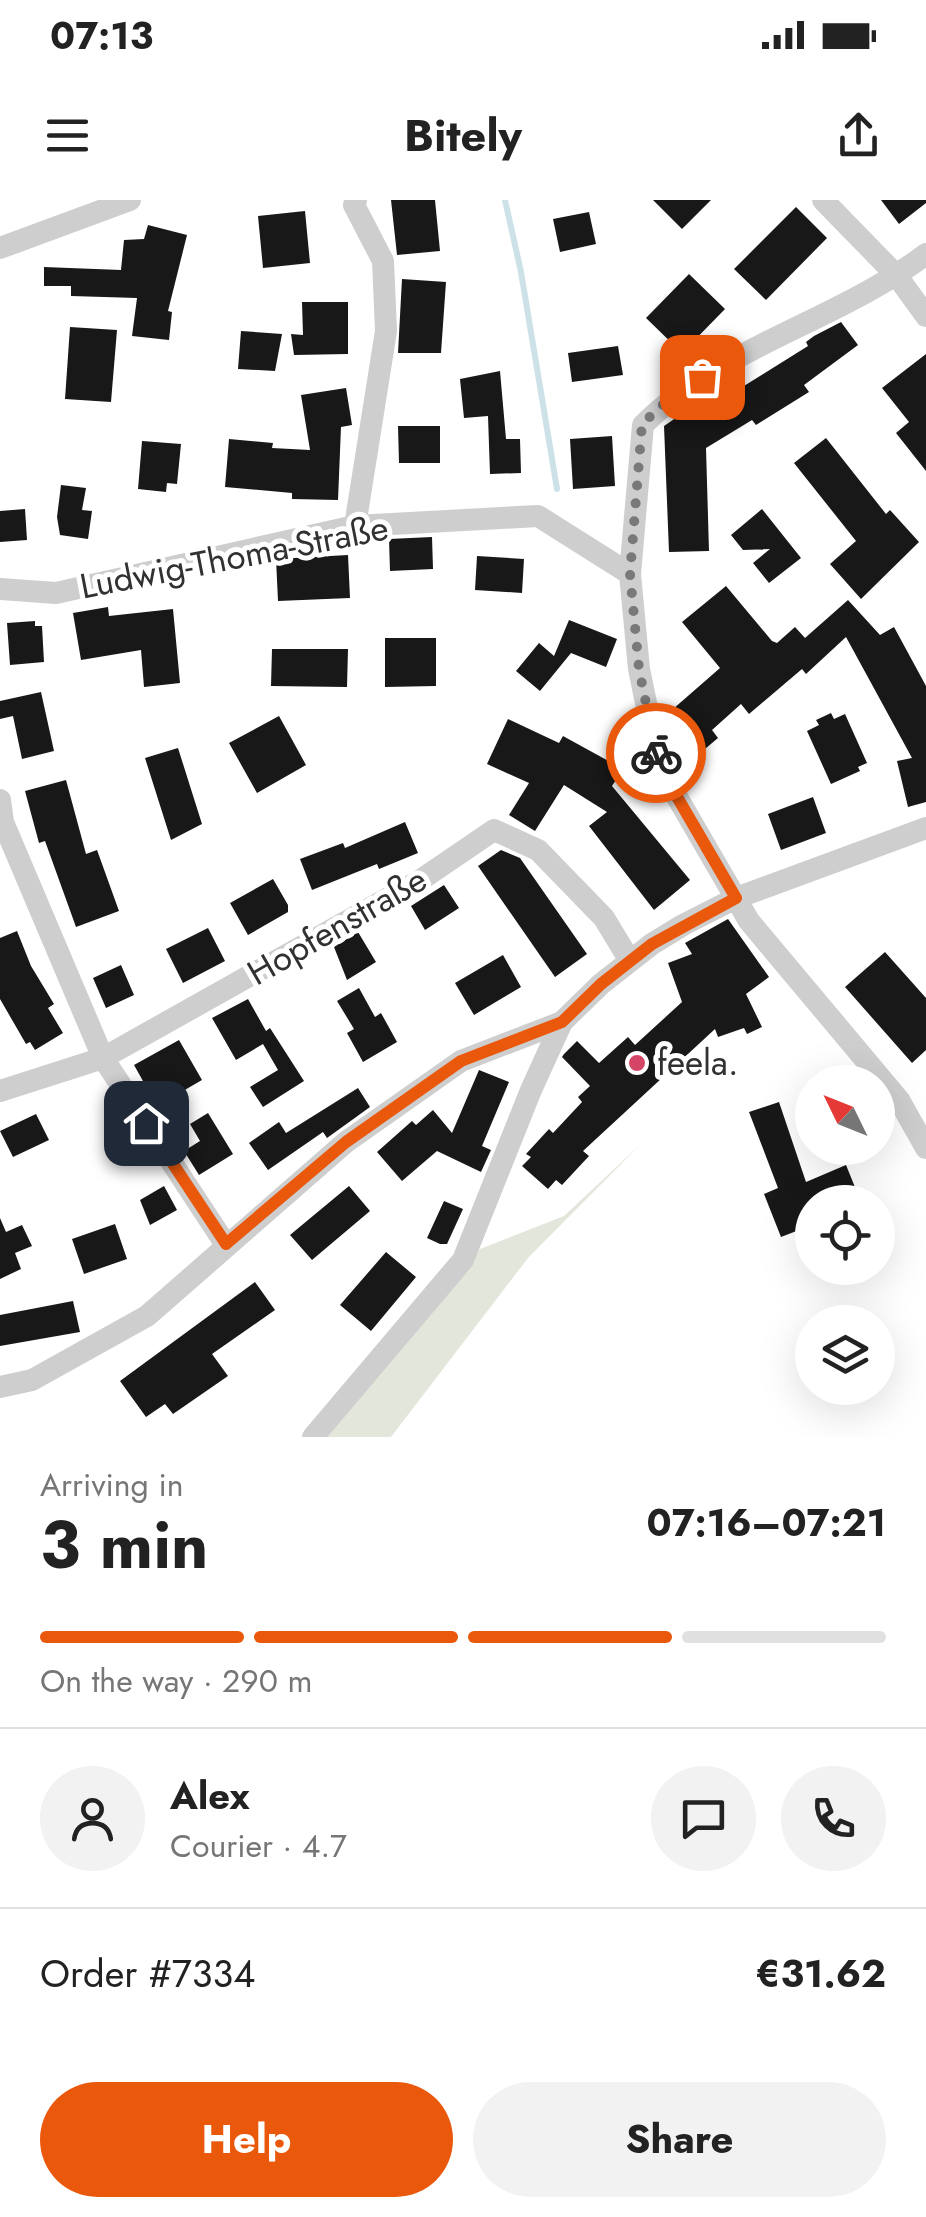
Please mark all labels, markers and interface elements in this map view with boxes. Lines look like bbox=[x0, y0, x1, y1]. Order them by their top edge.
text: 07:13 bbox=[50, 8, 153, 63]
text: Bitely bbox=[404, 103, 522, 168]
icon: menu bbox=[40, 108, 95, 163]
icon: share bbox=[831, 108, 886, 163]
pin bbox=[660, 335, 745, 420]
icon: bag bbox=[675, 350, 730, 405]
street label: Ludwig-Thoma-Straße bbox=[76, 503, 392, 611]
courier bbox=[606, 703, 706, 803]
icon: bike bbox=[629, 726, 684, 781]
street label: Hopfenstraße bbox=[238, 854, 436, 998]
place label: feela. bbox=[657, 1038, 738, 1088]
marker: feela. bbox=[626, 1052, 648, 1074]
north arrow bbox=[795, 1065, 895, 1165]
map controls bbox=[795, 1065, 895, 1405]
pin bbox=[104, 1081, 189, 1166]
icon: home bbox=[119, 1096, 174, 1151]
button: locate bbox=[795, 1185, 895, 1285]
button: layers bbox=[795, 1305, 895, 1405]
text: Arriving in bbox=[40, 1462, 184, 1508]
text: 07:16–07:21 bbox=[647, 1495, 886, 1550]
text: 3 min bbox=[40, 1498, 208, 1592]
text: On the way · 290 m bbox=[40, 1658, 313, 1704]
button: person bbox=[40, 1766, 145, 1871]
button: chat bbox=[651, 1766, 756, 1871]
button: phone bbox=[781, 1766, 886, 1871]
text: Alex bbox=[170, 1768, 250, 1823]
text: Courier · 4.7 bbox=[170, 1823, 347, 1869]
text: Order #7334 bbox=[40, 1946, 255, 2001]
text: €31.62 bbox=[756, 1946, 886, 2001]
button: Help bbox=[40, 2082, 453, 2197]
button: Share bbox=[473, 2082, 886, 2197]

